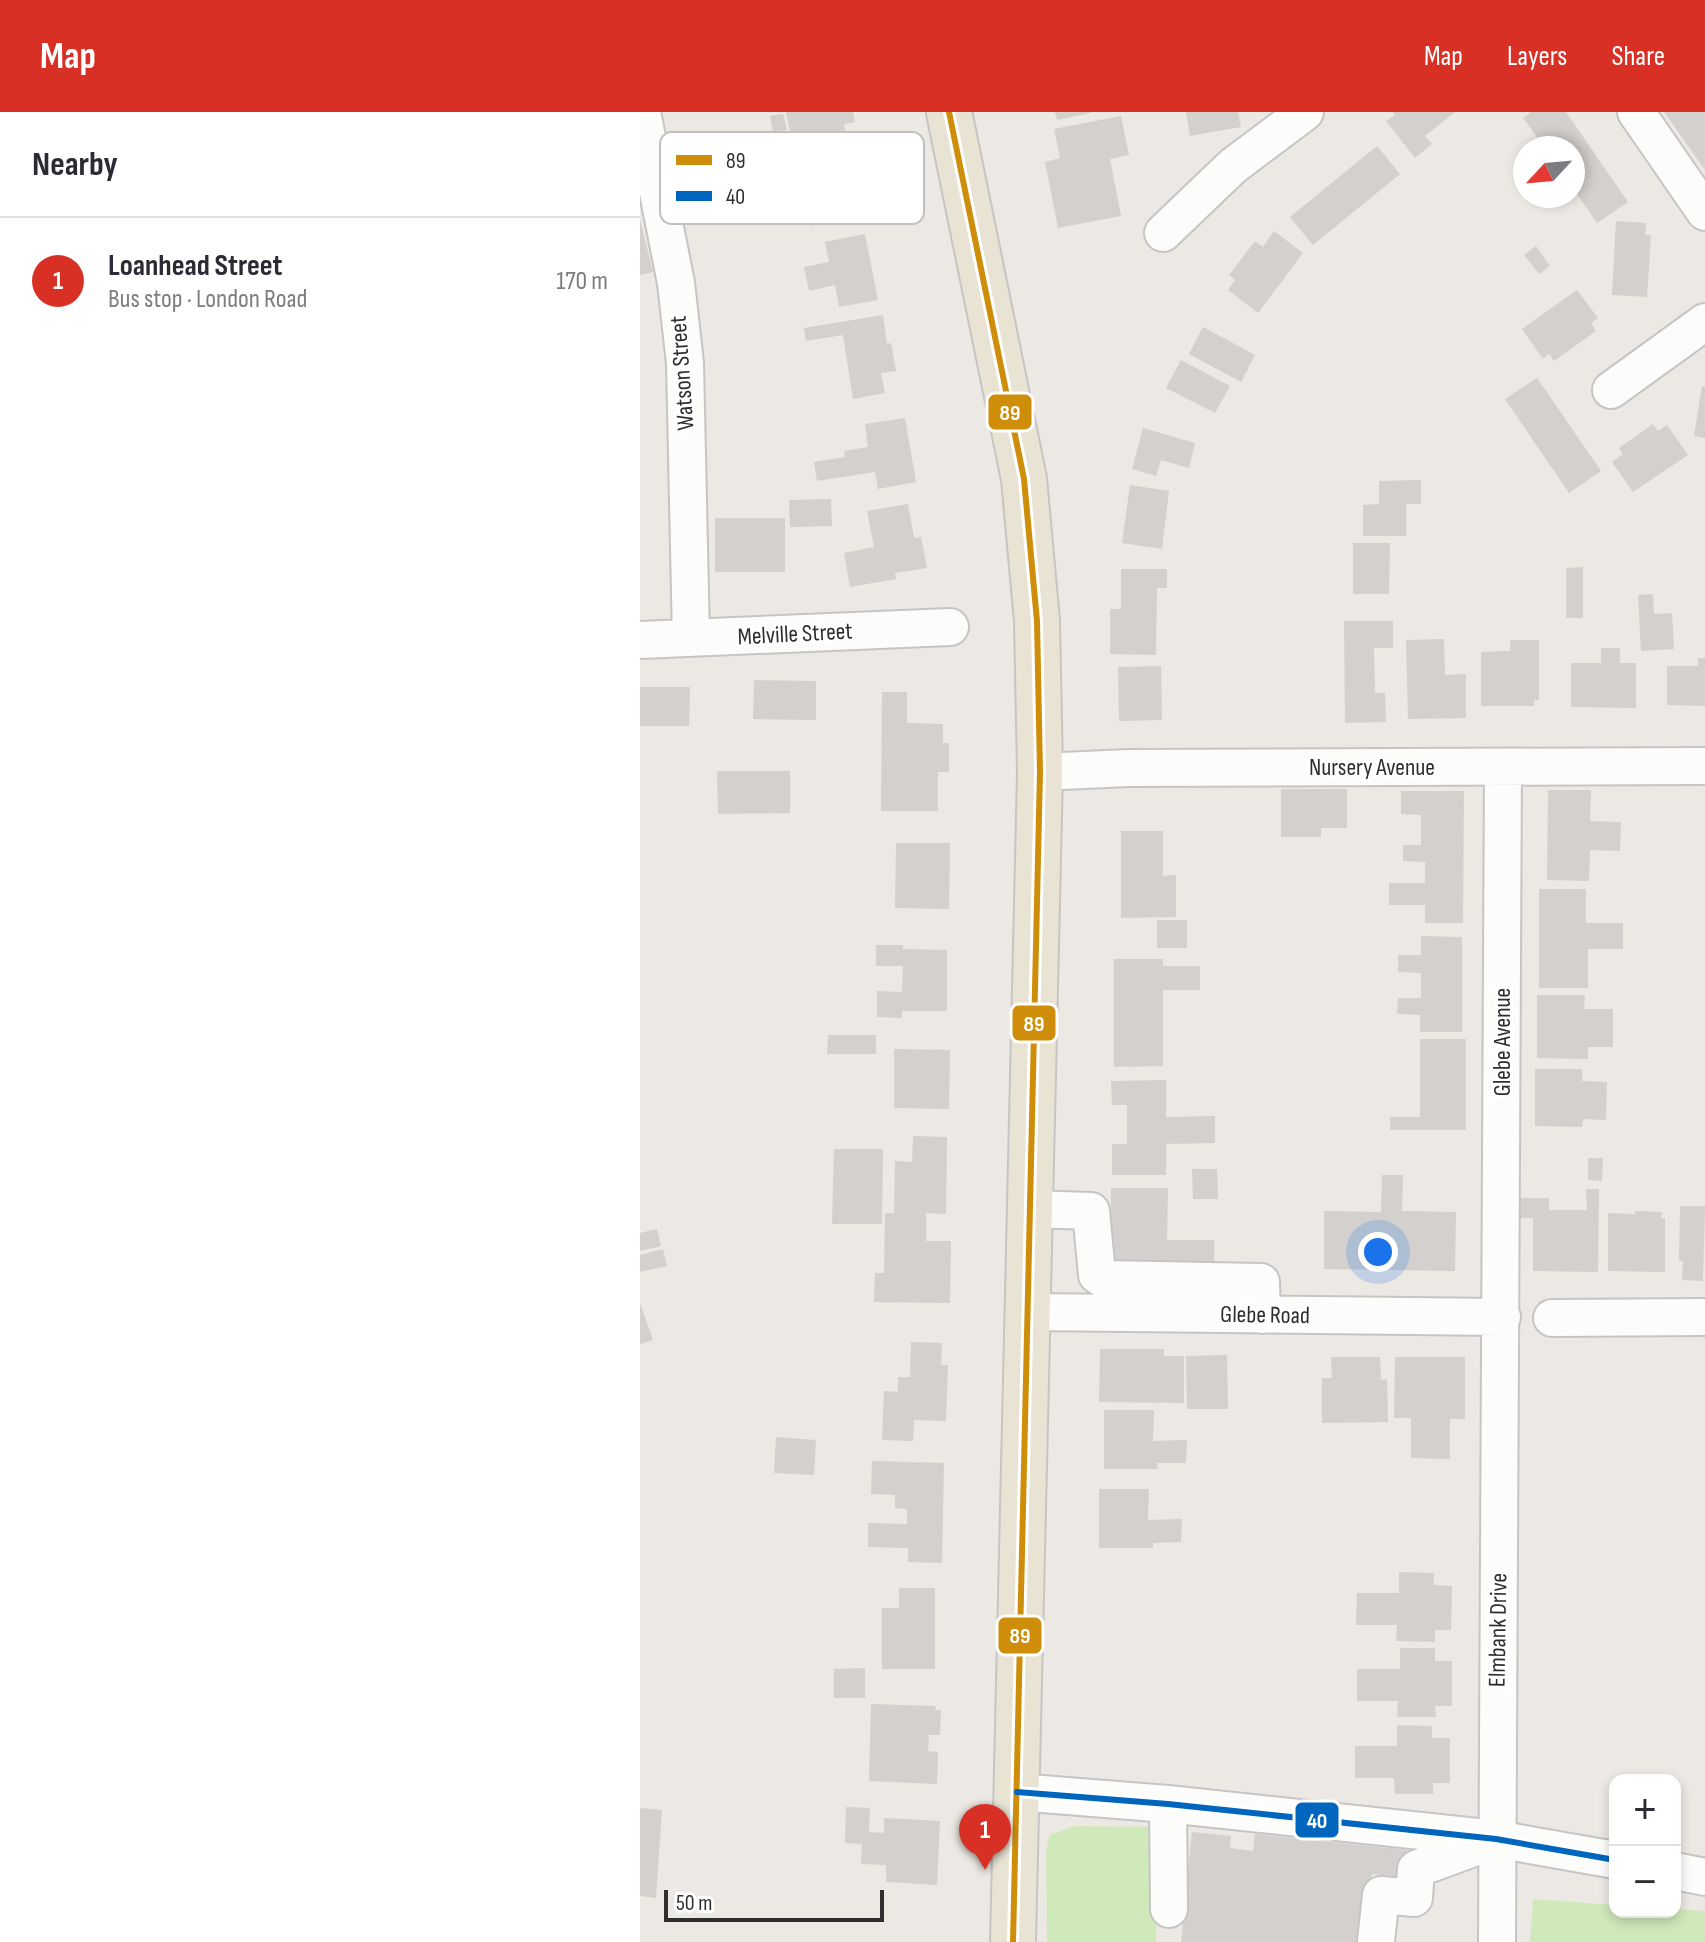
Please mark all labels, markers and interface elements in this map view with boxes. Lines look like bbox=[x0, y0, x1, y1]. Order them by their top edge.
text: Map bbox=[40, 34, 96, 79]
text: Map bbox=[1424, 40, 1463, 73]
text: Layers bbox=[1507, 40, 1567, 73]
text: Share bbox=[1611, 40, 1665, 73]
legend bbox=[660, 132, 924, 224]
north arrow bbox=[1513, 136, 1585, 208]
text: Nearby bbox=[32, 144, 118, 185]
text: 89 bbox=[726, 148, 745, 175]
text: 40 bbox=[726, 184, 745, 211]
text: Loanhead Street bbox=[108, 248, 282, 284]
text: 1 bbox=[53, 266, 63, 297]
text: 170 m bbox=[556, 266, 608, 297]
text: Bus stop · London Road bbox=[108, 284, 307, 315]
street label: Watson Street bbox=[664, 315, 700, 431]
line badge: 89 bbox=[987, 393, 1033, 431]
text: 89 bbox=[1000, 400, 1020, 427]
street label: Melville Street bbox=[737, 617, 853, 651]
street label: Nursery Avenue bbox=[1309, 753, 1435, 782]
street label: Glebe Avenue bbox=[1488, 988, 1517, 1096]
line badge: 89 bbox=[1011, 1004, 1057, 1042]
text: 89 bbox=[1024, 1011, 1044, 1038]
your location bbox=[1358, 1232, 1398, 1272]
street label: Glebe Road bbox=[1220, 1300, 1310, 1330]
street label: Elmbank Drive bbox=[1483, 1573, 1513, 1687]
line badge: 89 bbox=[997, 1616, 1043, 1655]
text: 89 bbox=[1010, 1623, 1030, 1650]
map controls bbox=[1609, 1774, 1681, 1918]
button: + bbox=[1609, 1774, 1681, 1846]
line badge: 40 bbox=[1294, 1801, 1340, 1839]
pin: 1 bbox=[959, 1804, 1011, 1870]
text: 40 bbox=[1307, 1808, 1327, 1835]
button: − bbox=[1609, 1846, 1681, 1918]
scale bar bbox=[664, 1886, 884, 1922]
text: 50 m bbox=[676, 1890, 712, 1917]

